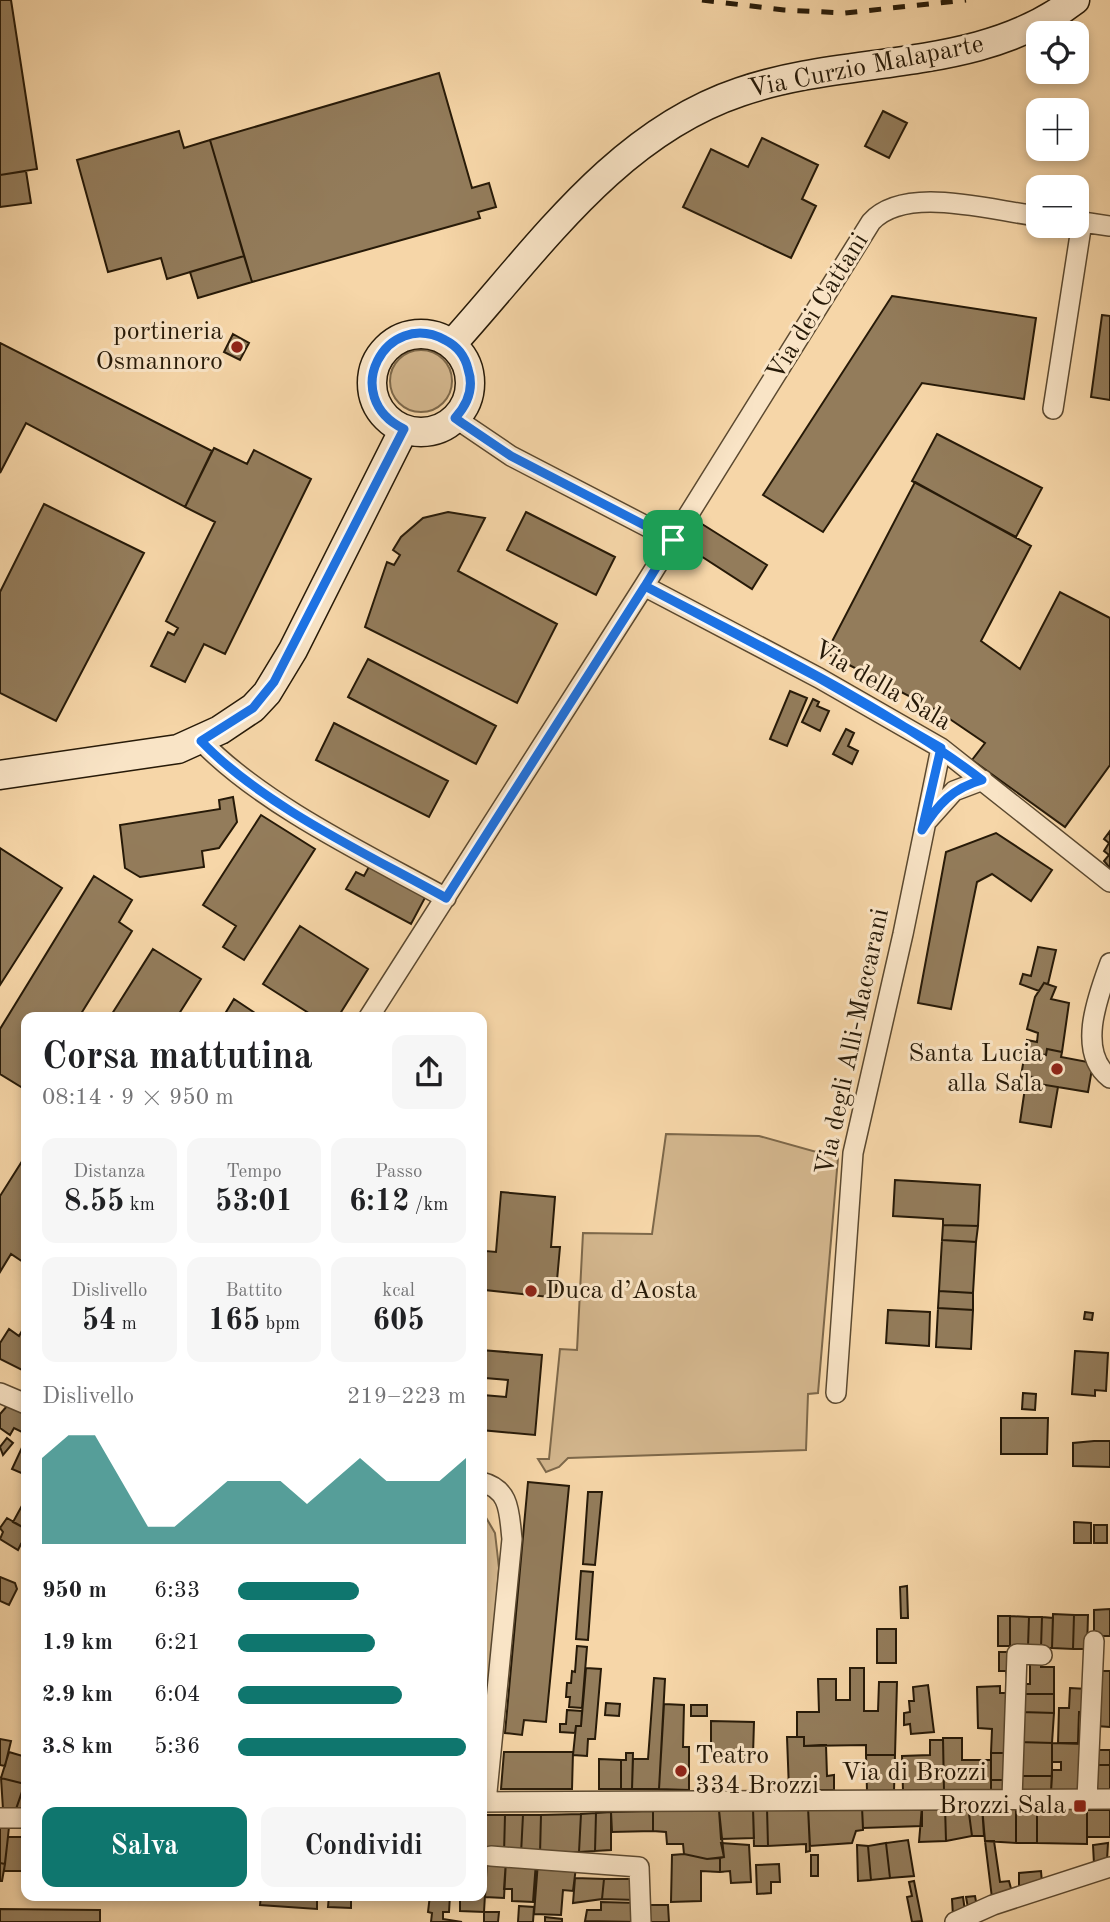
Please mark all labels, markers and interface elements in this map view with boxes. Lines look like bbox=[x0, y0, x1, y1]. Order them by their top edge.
map controls bbox=[1026, 21, 1089, 238]
button: locate bbox=[1026, 21, 1089, 84]
street label: Via Curzio Malaparte bbox=[746, 31, 986, 103]
button: + bbox=[1026, 98, 1089, 161]
button: − bbox=[1026, 175, 1089, 238]
street label: Via dei Cattani bbox=[762, 229, 874, 385]
place label: portineria Osmannoro bbox=[95, 319, 223, 375]
marker: portineria Osmannoro bbox=[229, 339, 245, 355]
pin bbox=[643, 510, 703, 570]
icon: arrive bbox=[654, 521, 692, 559]
street label: Via della Sala bbox=[809, 636, 956, 736]
street label: Via degli Alli-Maccarani bbox=[812, 906, 894, 1178]
button: share bbox=[392, 1035, 466, 1109]
text: Corsa mattutina bbox=[42, 1039, 313, 1077]
place label: Santa Lucia alla Sala bbox=[908, 1041, 1043, 1097]
marker: Santa Lucia alla Sala bbox=[1049, 1061, 1065, 1077]
text: 08:14 · 9 × 950 m bbox=[42, 1086, 234, 1109]
text: Distanza bbox=[73, 1163, 145, 1182]
text: Tempo bbox=[226, 1163, 282, 1182]
text: Passo bbox=[375, 1163, 422, 1182]
text: 8.55 bbox=[64, 1187, 124, 1217]
text: 53:01 bbox=[215, 1187, 293, 1217]
text: 6:12 bbox=[349, 1187, 410, 1217]
text: km bbox=[124, 1196, 155, 1215]
text: /km bbox=[410, 1196, 448, 1215]
place label: Duca d’Aosta bbox=[545, 1278, 698, 1304]
text: Dislivello bbox=[71, 1282, 147, 1301]
text: Battito bbox=[225, 1282, 283, 1301]
text: kcal bbox=[382, 1282, 415, 1301]
marker: Duca d’Aosta bbox=[523, 1283, 539, 1299]
text: 54 bbox=[82, 1306, 117, 1336]
text: 165 bbox=[208, 1306, 260, 1336]
text: 605 bbox=[373, 1306, 425, 1336]
text: m bbox=[117, 1315, 137, 1334]
text: bpm bbox=[260, 1315, 300, 1334]
text: Dislivello bbox=[42, 1385, 134, 1408]
text: 219–223 m bbox=[347, 1385, 466, 1408]
text: 950 m bbox=[42, 1579, 107, 1602]
text: 6:33 bbox=[154, 1579, 200, 1602]
text: 1.9 km bbox=[42, 1631, 113, 1654]
text: 6:21 bbox=[154, 1631, 200, 1654]
text: 2.9 km bbox=[42, 1683, 113, 1706]
text: 6:04 bbox=[154, 1683, 200, 1706]
text: 3.8 km bbox=[42, 1735, 113, 1758]
text: 5:36 bbox=[154, 1735, 200, 1758]
place label: Teatro 334 Brozzi bbox=[695, 1743, 819, 1799]
street label: Via di Brozzi bbox=[841, 1760, 987, 1786]
marker: Teatro 334 Brozzi bbox=[673, 1763, 689, 1779]
place label: Brozzi Sala bbox=[938, 1793, 1066, 1819]
marker: Brozzi Sala bbox=[1072, 1798, 1088, 1814]
button: Salva bbox=[42, 1807, 247, 1887]
button: Condividi bbox=[261, 1807, 466, 1887]

